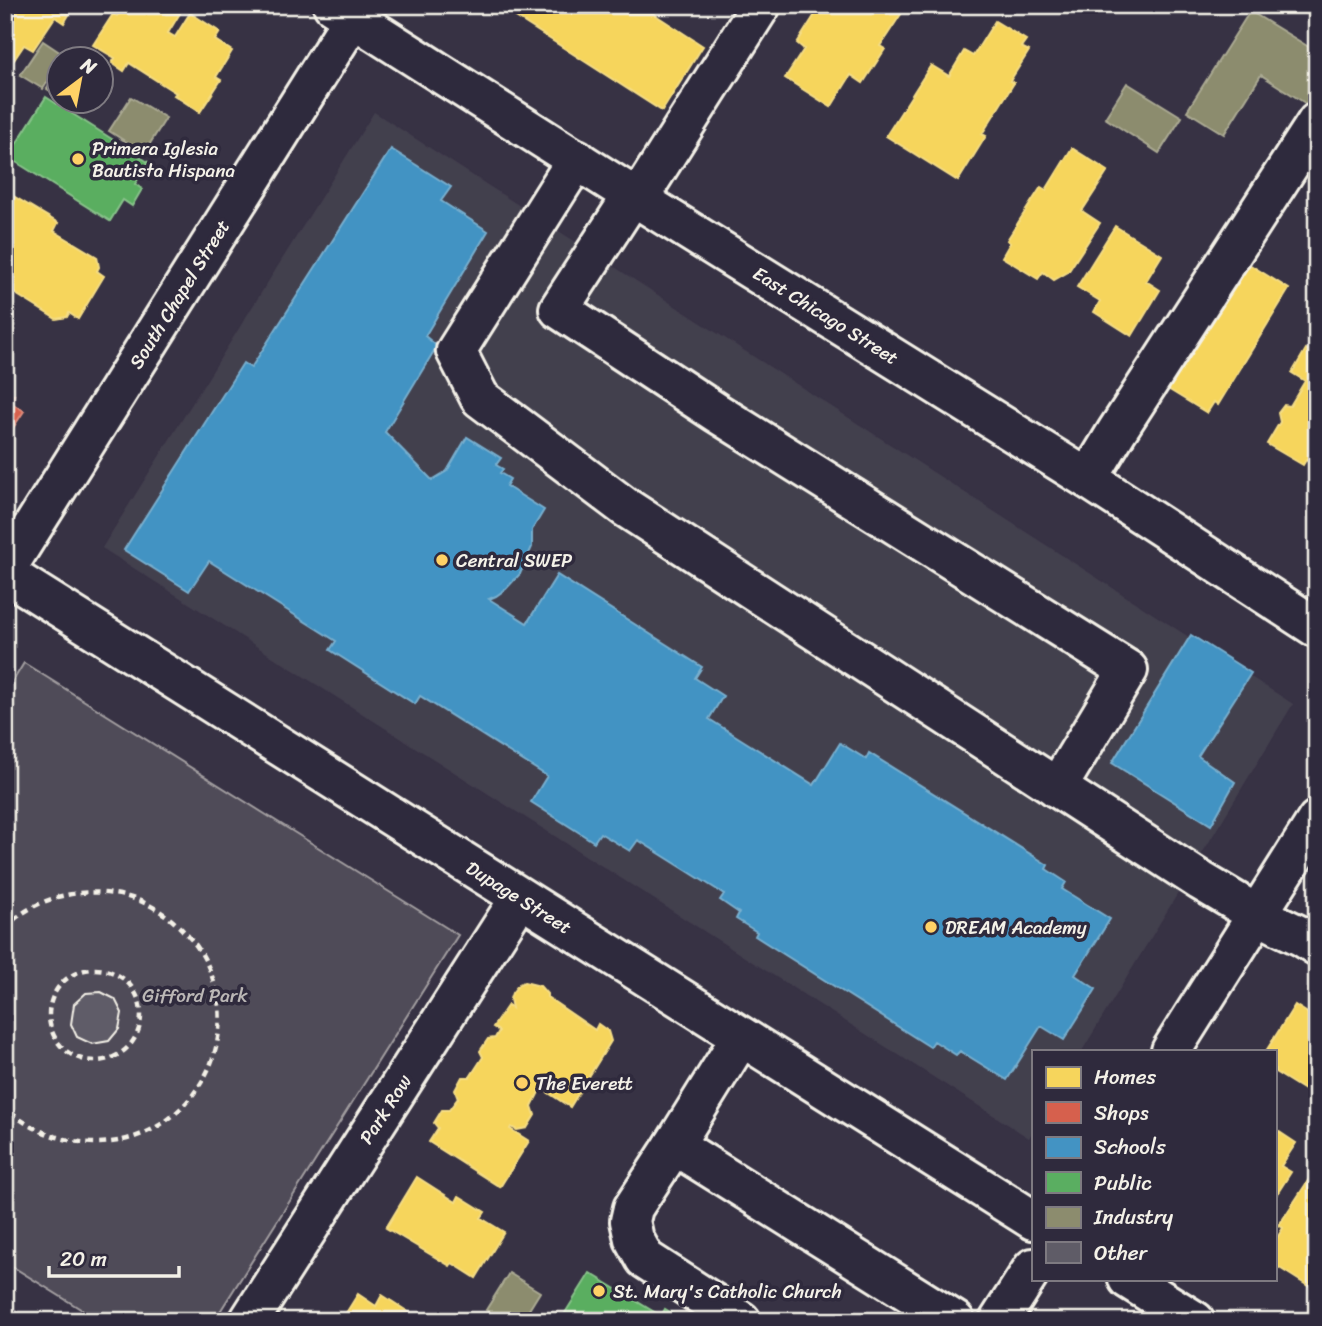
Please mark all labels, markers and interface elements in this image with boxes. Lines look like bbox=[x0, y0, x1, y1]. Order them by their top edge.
north arrow bbox=[46, 46, 116, 116]
text: N bbox=[74, 48, 104, 84]
place label: Primera Iglesia Bautista Hispana bbox=[92, 132, 235, 187]
marker: Primera Iglesia Bautista Hispana bbox=[70, 151, 86, 167]
street label: South Chapel Street bbox=[120, 213, 239, 376]
street label: East Chicago Street bbox=[746, 257, 905, 374]
place label: Central SWEP bbox=[456, 544, 572, 577]
marker: Central SWEP bbox=[434, 552, 450, 568]
street label: Dupage Street bbox=[459, 852, 578, 943]
place label: DREAM Academy bbox=[945, 911, 1087, 944]
marker: DREAM Academy bbox=[923, 919, 939, 935]
park label: Gifford Park bbox=[142, 979, 249, 1012]
legend bbox=[1032, 1050, 1276, 1280]
text: Homes bbox=[1094, 1058, 1156, 1096]
street label: Park Row bbox=[350, 1067, 421, 1151]
place label: The Everett bbox=[536, 1067, 633, 1100]
marker: The Everett bbox=[514, 1075, 530, 1091]
text: Shops bbox=[1094, 1094, 1149, 1132]
text: Schools bbox=[1094, 1128, 1166, 1166]
text: Public bbox=[1094, 1164, 1152, 1202]
text: Industry bbox=[1093, 1198, 1173, 1236]
text: Other bbox=[1094, 1234, 1149, 1272]
scale bar bbox=[49, 1235, 178, 1279]
text: 20 m bbox=[60, 1240, 107, 1278]
place label: St. Mary's Catholic Church bbox=[613, 1275, 842, 1308]
marker: St. Mary's Catholic Church bbox=[591, 1283, 607, 1299]

